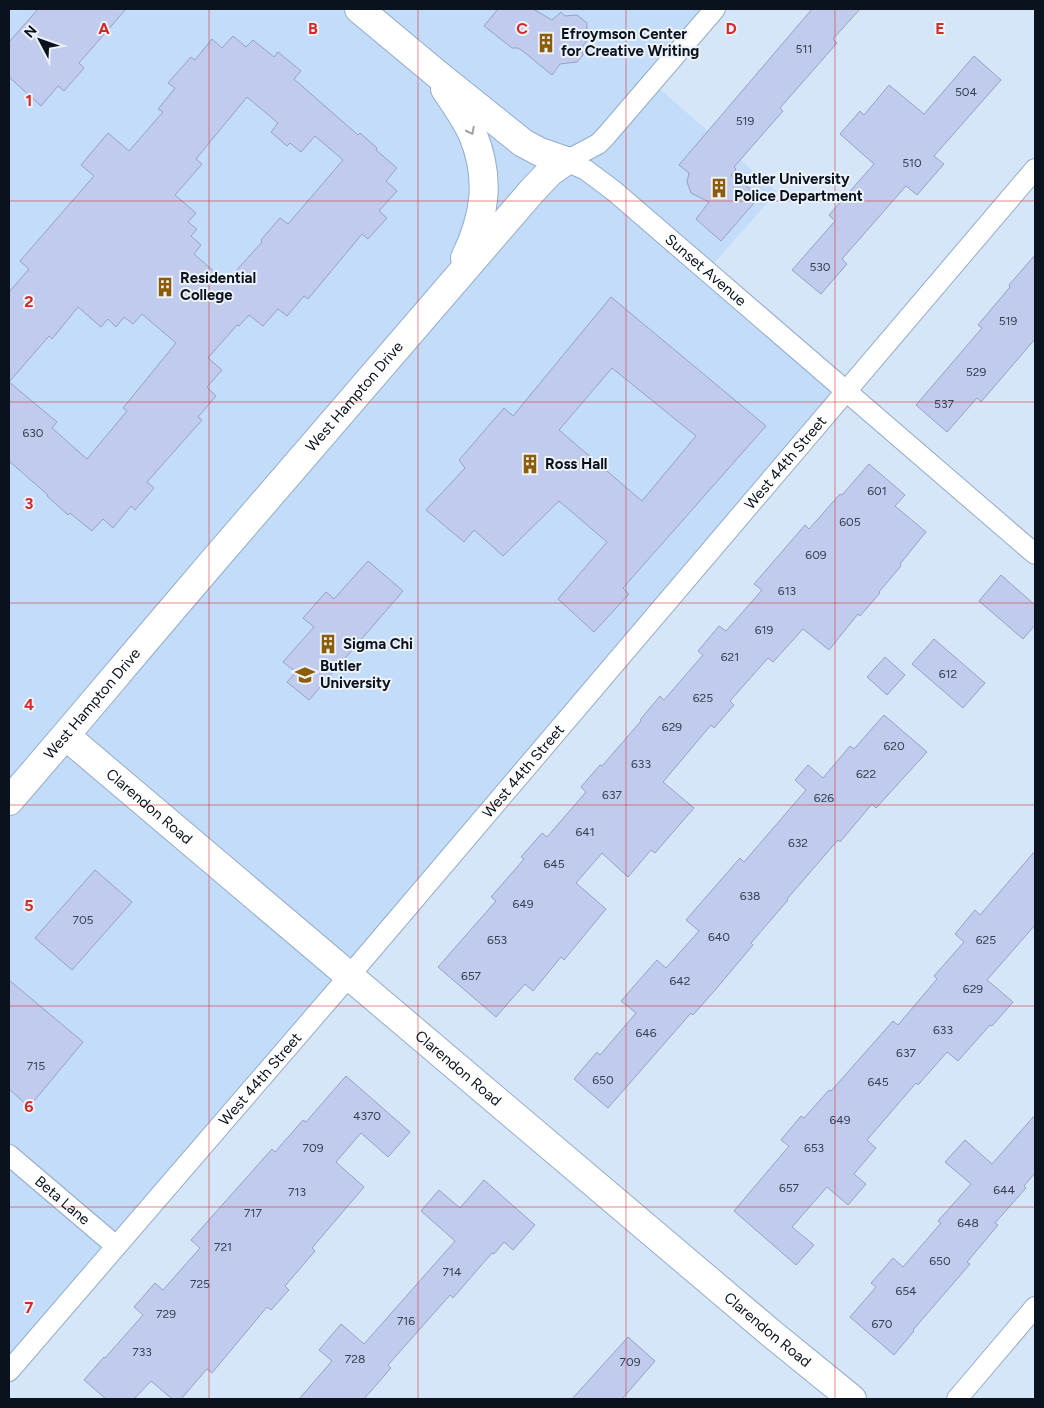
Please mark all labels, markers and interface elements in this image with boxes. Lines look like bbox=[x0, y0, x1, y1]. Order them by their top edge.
north arrow bbox=[15, 15, 65, 65]
text: A bbox=[98, 19, 110, 38]
text: B bbox=[308, 19, 318, 38]
text: C bbox=[516, 19, 528, 38]
text: D bbox=[725, 19, 737, 38]
text: E bbox=[935, 19, 945, 38]
text: N bbox=[21, 22, 41, 41]
place label: Efroymson Center for Creative Writing bbox=[561, 25, 699, 60]
building icon: Efroymson Center for Creative Writing bbox=[535, 32, 557, 54]
house number: 511 bbox=[796, 42, 812, 56]
house number: 504 bbox=[955, 85, 978, 99]
text: 1 bbox=[26, 91, 32, 110]
house number: 519 bbox=[736, 114, 755, 128]
one-way arrow bbox=[465, 126, 475, 135]
house number: 510 bbox=[902, 156, 922, 170]
place label: Butler University Police Department bbox=[734, 170, 863, 205]
building icon: Butler University Police Department bbox=[708, 177, 730, 199]
street label: Sunset Avenue bbox=[661, 230, 750, 310]
house number: 530 bbox=[809, 260, 831, 274]
place label: Residential College bbox=[180, 269, 256, 304]
building icon: Residential College bbox=[154, 276, 176, 298]
text: 2 bbox=[24, 292, 34, 311]
house number: 519 bbox=[999, 314, 1018, 328]
street label: West Hampton Drive bbox=[302, 338, 407, 455]
house number: 529 bbox=[966, 365, 986, 379]
house number: 537 bbox=[934, 397, 954, 411]
street label: West 44th Street bbox=[741, 412, 830, 513]
house number: 630 bbox=[22, 426, 44, 440]
building icon: Ross Hall bbox=[519, 453, 541, 475]
place label: Ross Hall bbox=[545, 455, 608, 473]
house number: 601 bbox=[867, 484, 887, 498]
text: 3 bbox=[25, 494, 34, 513]
house number: 605 bbox=[839, 515, 861, 529]
house number: 609 bbox=[805, 548, 827, 562]
house number: 613 bbox=[778, 584, 796, 598]
house number: 619 bbox=[755, 623, 773, 637]
building icon: Sigma Chi bbox=[317, 633, 339, 655]
place label: Sigma Chi bbox=[343, 635, 413, 653]
street label: West Hampton Drive bbox=[40, 645, 144, 763]
house number: 621 bbox=[721, 650, 739, 664]
place label: Butler University bbox=[320, 657, 391, 692]
school or university icon: Butler University bbox=[294, 664, 316, 686]
house number: 612 bbox=[939, 667, 957, 681]
house number: 625 bbox=[693, 691, 713, 705]
text: 4 bbox=[24, 695, 34, 714]
house number: 629 bbox=[662, 720, 682, 734]
street label: West 44th Street bbox=[478, 721, 568, 822]
house number: 620 bbox=[883, 739, 905, 753]
house number: 633 bbox=[631, 757, 651, 771]
street label: Clarendon Road bbox=[102, 765, 196, 848]
house number: 622 bbox=[856, 767, 876, 781]
house number: 637 bbox=[602, 788, 622, 802]
house number: 626 bbox=[814, 791, 834, 805]
house number: 641 bbox=[575, 825, 595, 839]
house number: 632 bbox=[788, 836, 808, 850]
house number: 645 bbox=[543, 857, 565, 871]
house number: 638 bbox=[740, 889, 760, 903]
text: 5 bbox=[24, 896, 34, 915]
house number: 649 bbox=[512, 897, 534, 911]
house number: 705 bbox=[72, 913, 94, 927]
house number: 640 bbox=[708, 930, 730, 944]
house number: 653 bbox=[487, 933, 507, 947]
house number: 625 bbox=[976, 933, 996, 947]
house number: 657 bbox=[461, 969, 482, 983]
house number: 642 bbox=[670, 974, 690, 988]
house number: 629 bbox=[963, 982, 983, 996]
house number: 633 bbox=[933, 1023, 953, 1037]
house number: 646 bbox=[635, 1026, 657, 1040]
street label: Clarendon Road bbox=[411, 1027, 505, 1110]
street label: West 44th Street bbox=[215, 1029, 305, 1129]
house number: 637 bbox=[896, 1046, 916, 1060]
house number: 715 bbox=[27, 1059, 45, 1073]
house number: 650 bbox=[592, 1073, 614, 1087]
house number: 645 bbox=[867, 1075, 889, 1089]
text: 6 bbox=[24, 1097, 34, 1116]
house number: 4370 bbox=[353, 1109, 381, 1123]
house number: 649 bbox=[829, 1113, 851, 1127]
house number: 709 bbox=[303, 1141, 324, 1155]
house number: 653 bbox=[804, 1141, 824, 1155]
street label: Beta Lane bbox=[31, 1172, 93, 1229]
house number: 657 bbox=[779, 1181, 800, 1195]
house number: 644 bbox=[993, 1183, 1015, 1197]
house number: 713 bbox=[288, 1185, 306, 1199]
house number: 717 bbox=[244, 1206, 262, 1220]
house number: 648 bbox=[957, 1216, 979, 1230]
house number: 721 bbox=[214, 1240, 232, 1254]
house number: 650 bbox=[929, 1254, 951, 1268]
house number: 714 bbox=[443, 1265, 462, 1279]
house number: 725 bbox=[190, 1277, 210, 1291]
house number: 654 bbox=[895, 1284, 917, 1298]
street label: Clarendon Road bbox=[720, 1288, 815, 1371]
text: 7 bbox=[25, 1298, 34, 1317]
house number: 729 bbox=[156, 1307, 176, 1321]
house number: 716 bbox=[397, 1314, 415, 1328]
house number: 670 bbox=[872, 1317, 893, 1331]
house number: 733 bbox=[132, 1345, 152, 1359]
house number: 728 bbox=[345, 1352, 365, 1366]
house number: 709 bbox=[620, 1355, 641, 1369]

